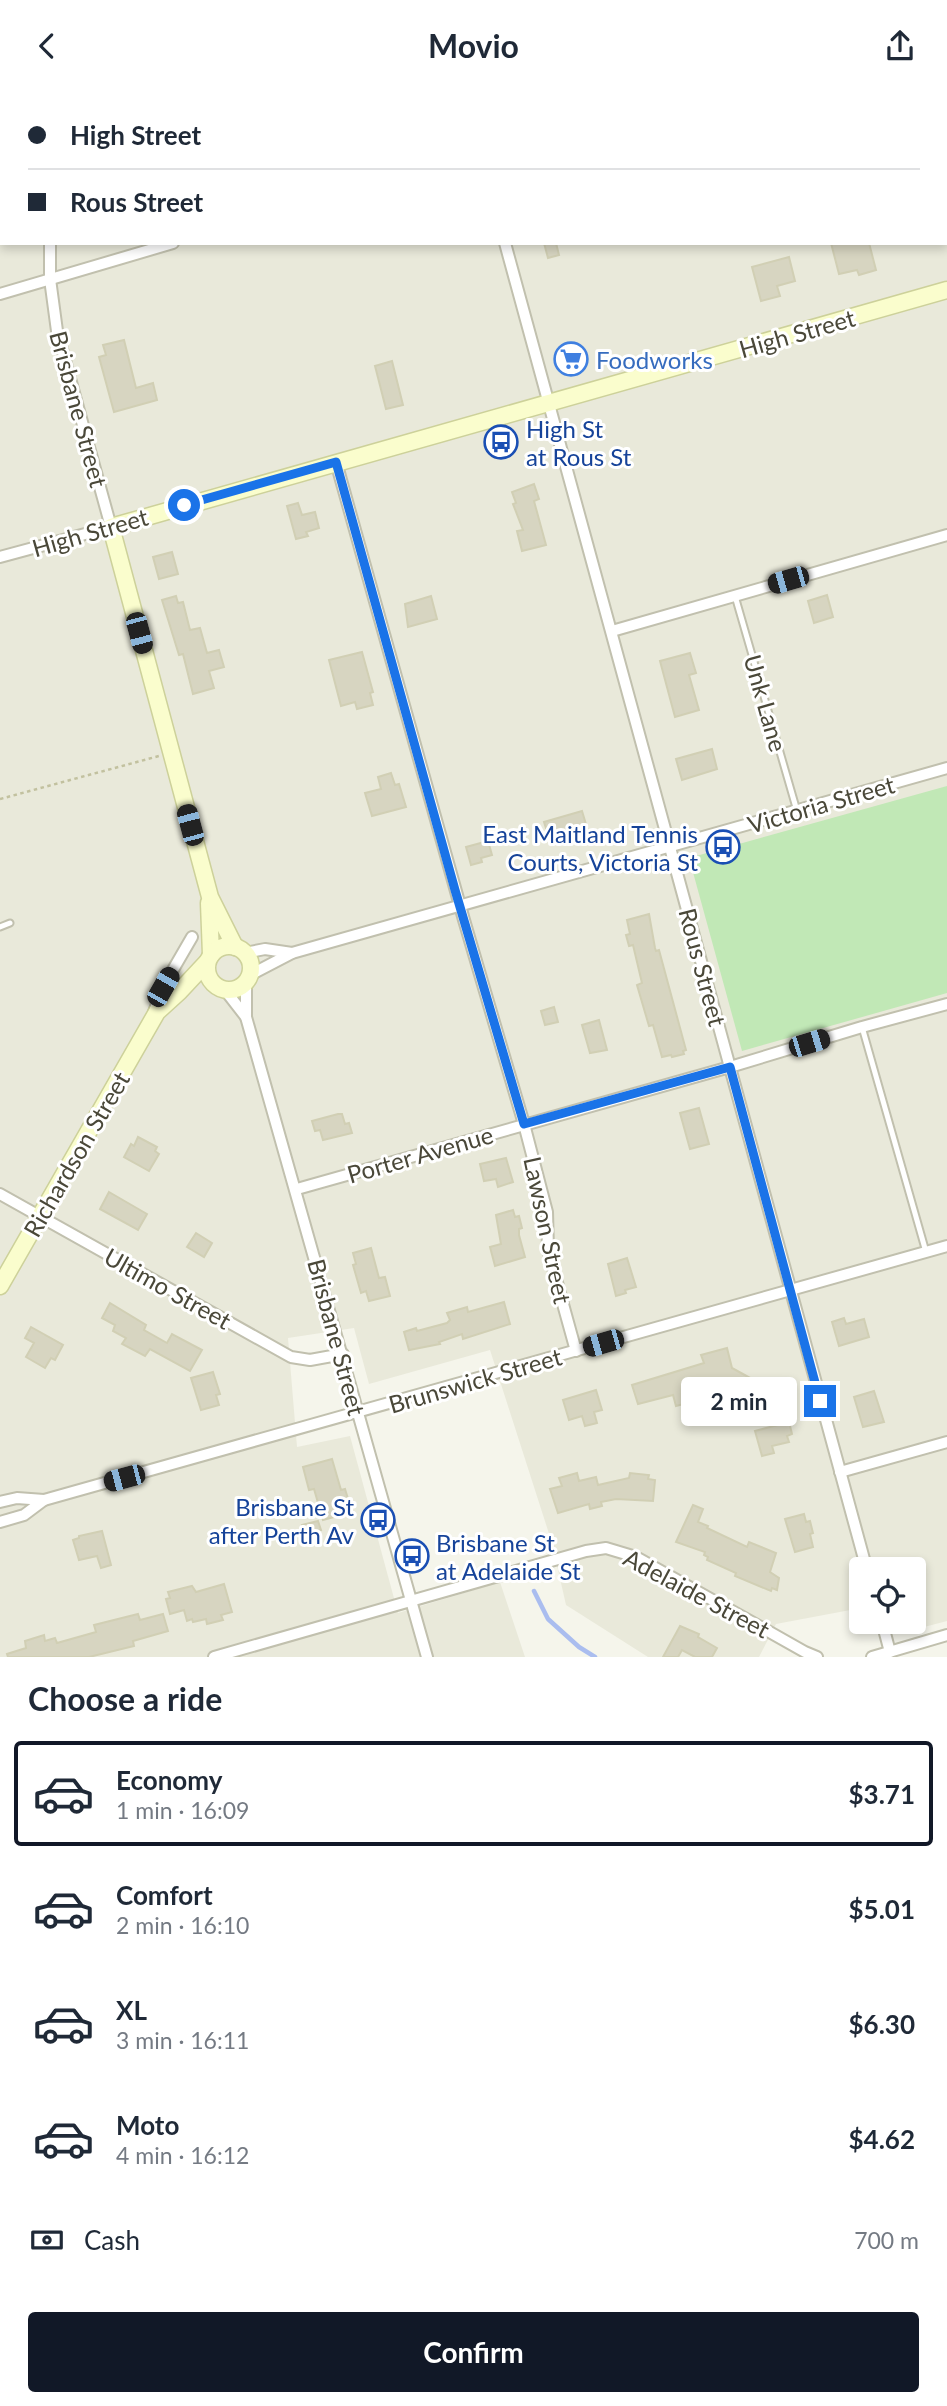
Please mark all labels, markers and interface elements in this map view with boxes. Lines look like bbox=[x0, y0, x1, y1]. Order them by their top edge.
text: Movio bbox=[428, 26, 519, 65]
icon: back bbox=[28, 27, 66, 65]
icon: share bbox=[881, 27, 919, 65]
text: High Street bbox=[70, 119, 201, 151]
text: Rous Street bbox=[70, 186, 203, 218]
street label: High Street bbox=[736, 303, 859, 363]
street label: Brisbane Street bbox=[44, 328, 114, 491]
supermarket icon: Foodworks bbox=[552, 340, 590, 378]
place label: Foodworks bbox=[596, 345, 713, 374]
place label: High St at Rous St bbox=[526, 414, 632, 471]
bus stop icon: High St at Rous St bbox=[482, 423, 520, 461]
route start bbox=[168, 489, 200, 521]
street label: High Street bbox=[29, 502, 152, 562]
car bbox=[765, 564, 812, 596]
car bbox=[124, 610, 155, 656]
street label: Unk Lane bbox=[738, 651, 794, 755]
street label: Victoria Street bbox=[744, 769, 898, 839]
car bbox=[175, 802, 206, 848]
place label: East Maitland Tennis Courts, Victoria St bbox=[482, 819, 698, 876]
bus stop icon: East Maitland Tennis Courts, Victoria St bbox=[704, 828, 742, 866]
street label: Rous Street bbox=[673, 905, 733, 1030]
car bbox=[144, 964, 183, 1010]
car bbox=[786, 1027, 833, 1059]
street label: Richardson Street bbox=[17, 1066, 135, 1242]
street label: Porter Avenue bbox=[344, 1119, 496, 1189]
street label: Lawson Street bbox=[518, 1154, 578, 1307]
street label: Ultimo Street bbox=[100, 1241, 237, 1335]
street label: Brisbane Street bbox=[302, 1256, 372, 1419]
car bbox=[580, 1327, 627, 1359]
street label: Brunswick Street bbox=[385, 1341, 565, 1419]
callout: 2 min bbox=[680, 1377, 796, 1425]
route end bbox=[804, 1385, 836, 1417]
text: 2 min bbox=[710, 1387, 768, 1415]
car bbox=[101, 1462, 148, 1494]
place label: Brisbane St after Perth Av bbox=[209, 1492, 355, 1549]
bus stop icon: Brisbane St after Perth Av bbox=[359, 1501, 397, 1539]
place label: Brisbane St at Adelaide St bbox=[436, 1528, 581, 1585]
bus stop icon: Brisbane St at Adelaide St bbox=[393, 1537, 431, 1575]
street label: Adelaide Street bbox=[619, 1542, 775, 1644]
map controls bbox=[849, 1557, 926, 1634]
button: locate bbox=[849, 1557, 926, 1634]
text: Choose a ride bbox=[28, 1679, 222, 1718]
icon: car bbox=[32, 1762, 95, 1825]
text: Economy bbox=[116, 1764, 222, 1796]
text: $3.71 bbox=[849, 1778, 915, 1810]
text: 1 min · 16:09 bbox=[116, 1796, 249, 1824]
icon: car bbox=[32, 1877, 95, 1940]
text: Comfort bbox=[116, 1879, 213, 1911]
text: $5.01 bbox=[849, 1893, 915, 1925]
text: 2 min · 16:10 bbox=[116, 1911, 249, 1939]
icon: car bbox=[32, 1992, 95, 2055]
text: XL bbox=[116, 1994, 147, 2026]
text: $6.30 bbox=[849, 2008, 915, 2040]
text: 3 min · 16:11 bbox=[116, 2026, 249, 2054]
icon: car bbox=[32, 2107, 95, 2170]
text: Moto bbox=[116, 2109, 179, 2141]
text: $4.62 bbox=[849, 2123, 915, 2155]
text: 4 min · 16:12 bbox=[116, 2141, 249, 2169]
icon: cash bbox=[28, 2221, 66, 2259]
text: Cash bbox=[84, 2224, 140, 2256]
text: 700 m bbox=[854, 2226, 919, 2254]
button: Confirm bbox=[28, 2312, 919, 2392]

